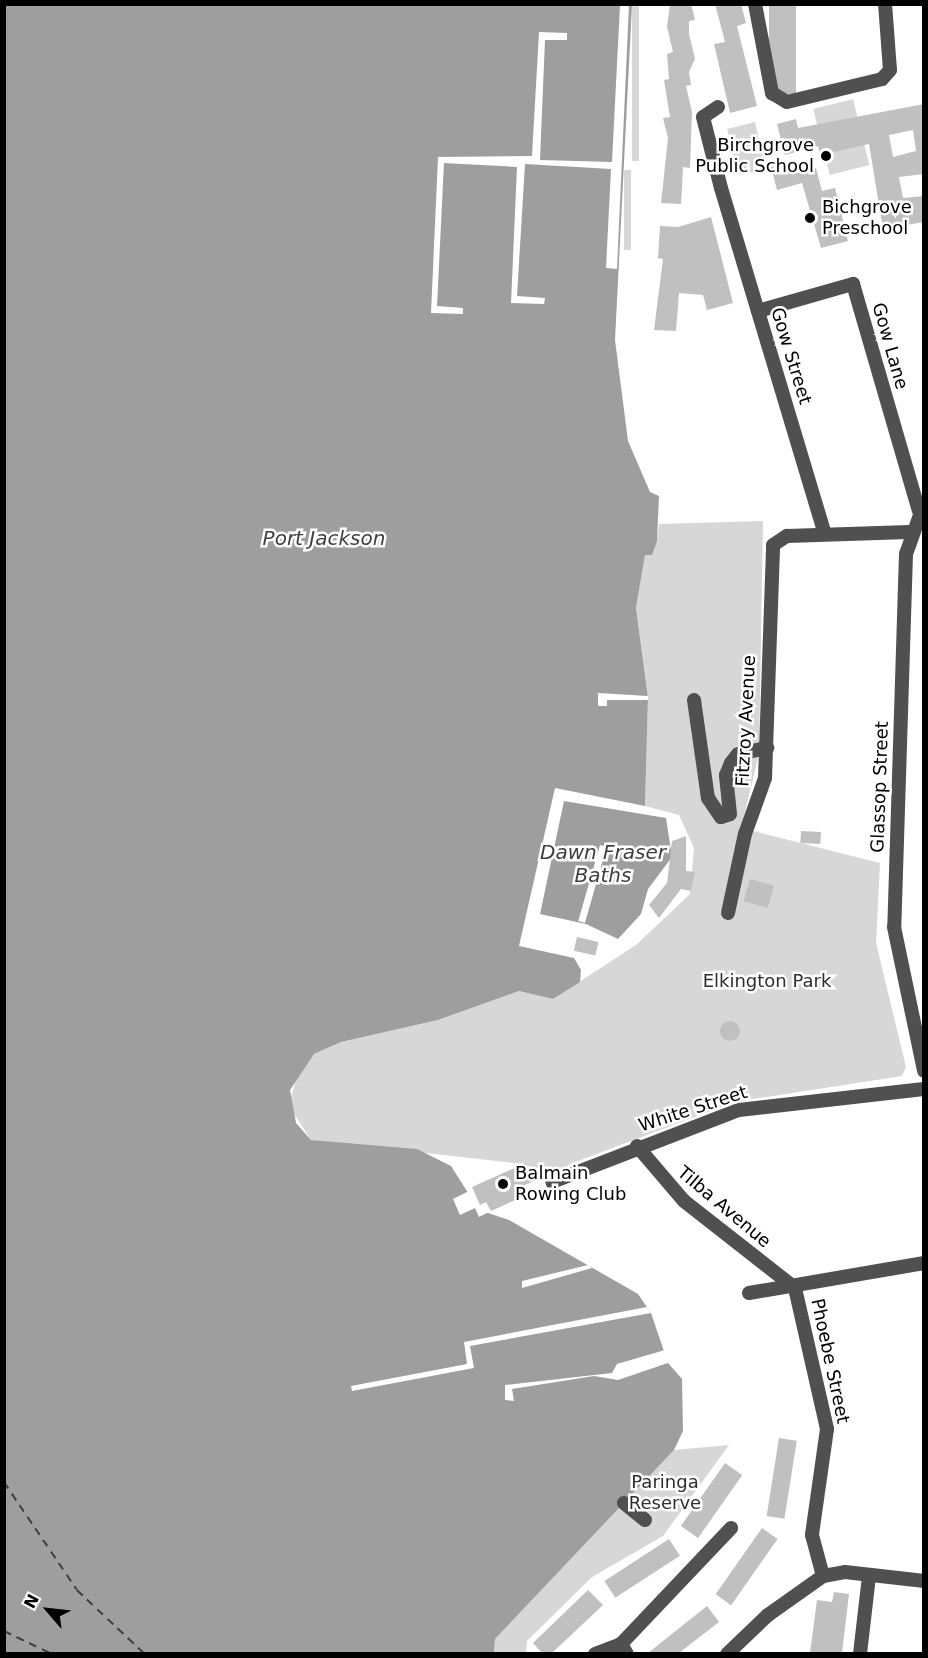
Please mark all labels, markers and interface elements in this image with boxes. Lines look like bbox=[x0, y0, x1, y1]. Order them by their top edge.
place label: Birchgrove Public School bbox=[695, 135, 814, 178]
marker: Birchgrove Public School bbox=[819, 149, 833, 163]
place label: Bichgrove Preschool bbox=[822, 197, 912, 240]
marker: Bichgrove Preschool bbox=[803, 211, 817, 225]
street label: Gow Lane bbox=[867, 300, 913, 392]
street label: Gow Street bbox=[766, 305, 816, 407]
water label: Port Jackson bbox=[263, 526, 385, 550]
street label: Fitzroy Avenue bbox=[732, 655, 760, 787]
street label: Glassop Street bbox=[867, 721, 893, 853]
water label: Dawn Fraser Baths bbox=[540, 841, 666, 888]
park label: Elkington Park bbox=[703, 970, 831, 992]
street label: White Street bbox=[636, 1081, 750, 1137]
street label: Tilba Avenue bbox=[673, 1162, 775, 1252]
place label: Balmain Rowing Club bbox=[515, 1163, 626, 1206]
marker: Balmain Rowing Club bbox=[496, 1177, 510, 1191]
street label: Phoebe Street bbox=[806, 1297, 854, 1425]
park label: Paringa Reserve bbox=[629, 1472, 701, 1514]
north arrow bbox=[18, 1580, 78, 1640]
text: N bbox=[20, 1591, 43, 1612]

